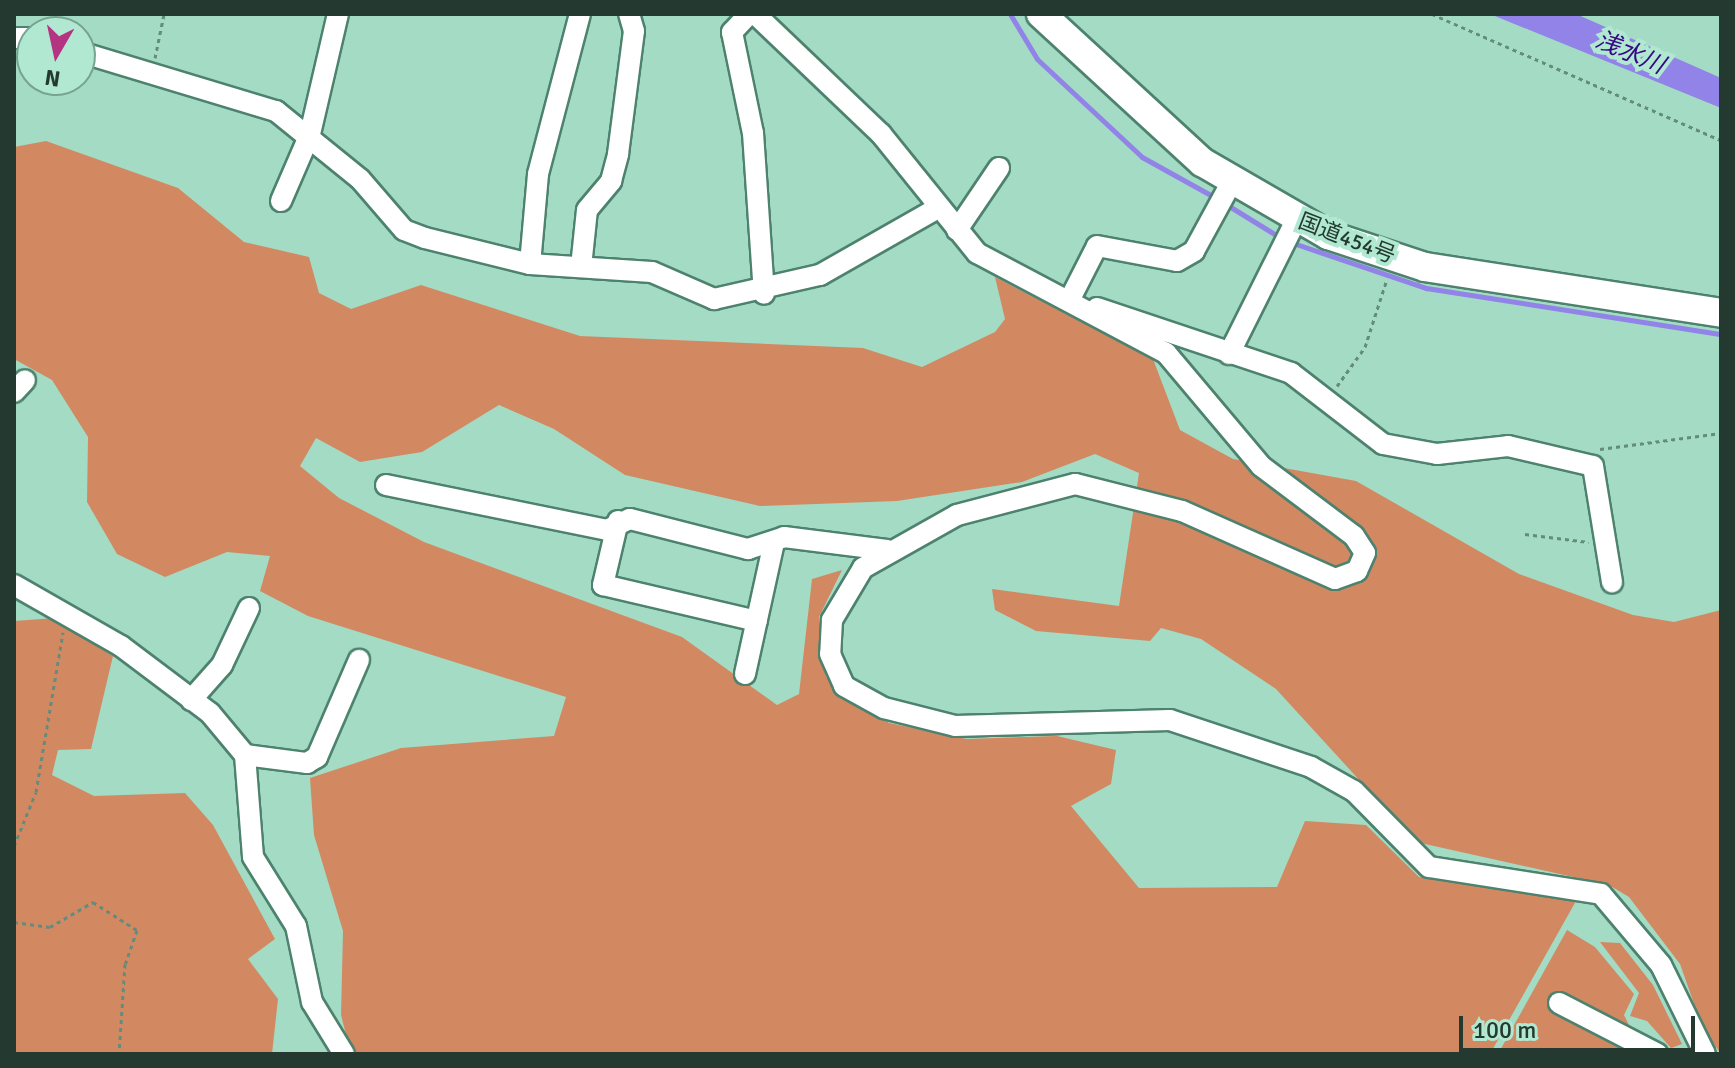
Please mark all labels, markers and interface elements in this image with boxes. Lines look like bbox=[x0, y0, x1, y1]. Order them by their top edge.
north arrow bbox=[16, 16, 96, 96]
water label: 浅水川 bbox=[1591, 26, 1669, 80]
text: N bbox=[43, 64, 62, 93]
street label: 国道454号 bbox=[1295, 207, 1399, 269]
scale bar bbox=[1463, 1000, 1699, 1050]
text: 100 m bbox=[1473, 1015, 1536, 1045]

